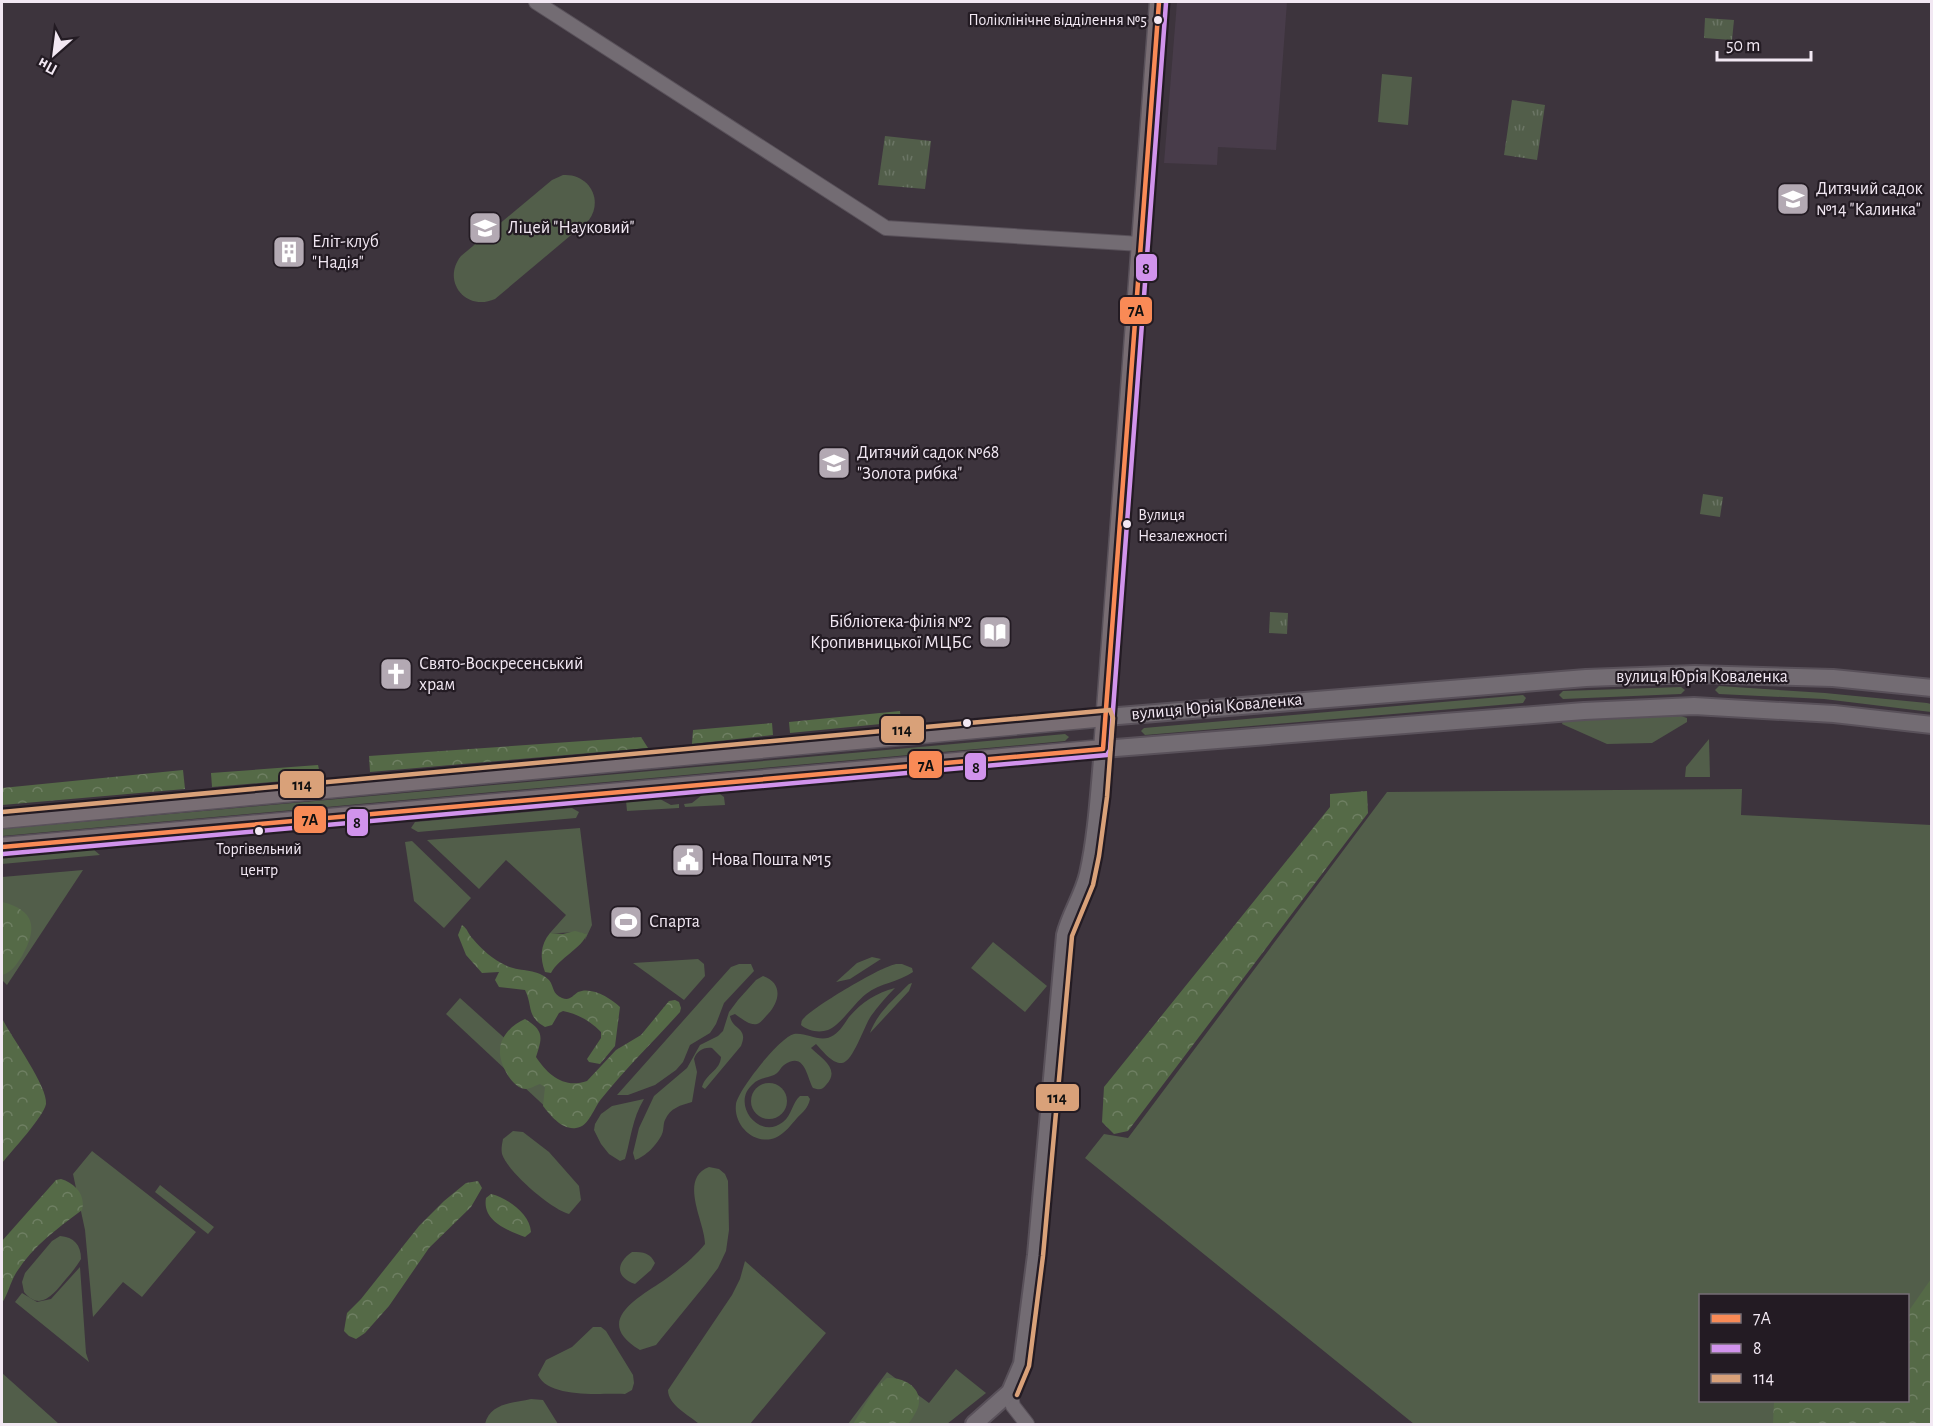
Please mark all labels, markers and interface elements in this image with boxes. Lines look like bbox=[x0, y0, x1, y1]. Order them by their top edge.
place label: Поліклінічне відділення №5 bbox=[968, 12, 1147, 28]
marker: Поліклінічне відділення №5 bbox=[1152, 14, 1164, 26]
north arrow bbox=[24, 24, 84, 84]
scale bar bbox=[1717, 24, 1812, 62]
text: 50 m bbox=[1726, 37, 1760, 55]
text: Пн bbox=[35, 55, 60, 78]
place label: Дитячий садок №14 "Калинка" bbox=[1816, 180, 1923, 219]
school or university icon: Дитячий садок №14 "Калинка" bbox=[1775, 181, 1811, 217]
school or university icon: Ліцей "Науковий" bbox=[467, 210, 503, 246]
place label: Ліцей "Науковий" bbox=[508, 219, 635, 237]
place label: Еліт-клуб "Надія" bbox=[312, 232, 379, 272]
building icon: Еліт-клуб "Надія" bbox=[271, 234, 307, 270]
line badge: 8 bbox=[1135, 253, 1158, 282]
text: 8 bbox=[1142, 261, 1150, 277]
line badge: 7А bbox=[1119, 296, 1153, 325]
text: 7А bbox=[1128, 303, 1145, 319]
place label: Дитячий садок №68 "Золота рибка" bbox=[857, 444, 999, 483]
school or university icon: Дитячий садок №68 "Золота рибка" bbox=[816, 445, 852, 481]
place label: Вулиця Незалежності bbox=[1138, 507, 1228, 544]
marker: Вулиця Незалежності bbox=[1121, 518, 1133, 530]
place label: Бібліотека-філія №2 Кропивницької МЦБС bbox=[810, 612, 972, 652]
library icon: Бібліотека-філія №2 Кропивницької МЦБС bbox=[977, 614, 1013, 650]
place label: Свято-Воскресенський храм bbox=[419, 655, 583, 694]
church icon: Свято-Воскресенський храм bbox=[378, 656, 414, 692]
street label: вулиця Юрія Коваленка bbox=[1616, 668, 1788, 686]
street label: вулиця Юрія Коваленка bbox=[1131, 691, 1303, 723]
line badge: 114 bbox=[880, 715, 925, 744]
unlabelled marker bbox=[961, 717, 973, 729]
text: 114 bbox=[892, 722, 912, 738]
line badge: 7А bbox=[908, 750, 943, 779]
line badge: 8 bbox=[964, 752, 987, 781]
text: 7А bbox=[918, 758, 935, 774]
text: 8 bbox=[972, 760, 980, 776]
line badge: 114 bbox=[279, 770, 325, 799]
text: 114 bbox=[292, 777, 312, 793]
line badge: 7А bbox=[293, 805, 327, 834]
line badge: 8 bbox=[346, 808, 369, 837]
text: 7А bbox=[302, 812, 319, 828]
text: 8 bbox=[353, 815, 361, 831]
marker: Торгівельний центр bbox=[253, 825, 265, 837]
place label: Торгівельний центр bbox=[216, 841, 302, 878]
public building icon: Нова Пошта №15 bbox=[670, 842, 706, 878]
place label: Нова Пошта №15 bbox=[711, 851, 831, 869]
sports icon: Спарта bbox=[608, 904, 644, 940]
place label: Спарта bbox=[649, 913, 700, 931]
line badge: 114 bbox=[1035, 1083, 1080, 1112]
text: 114 bbox=[1047, 1090, 1067, 1106]
legend bbox=[1699, 1294, 1909, 1402]
text: 7А bbox=[1753, 1310, 1772, 1328]
text: 8 bbox=[1753, 1340, 1762, 1358]
text: 114 bbox=[1753, 1370, 1774, 1388]

